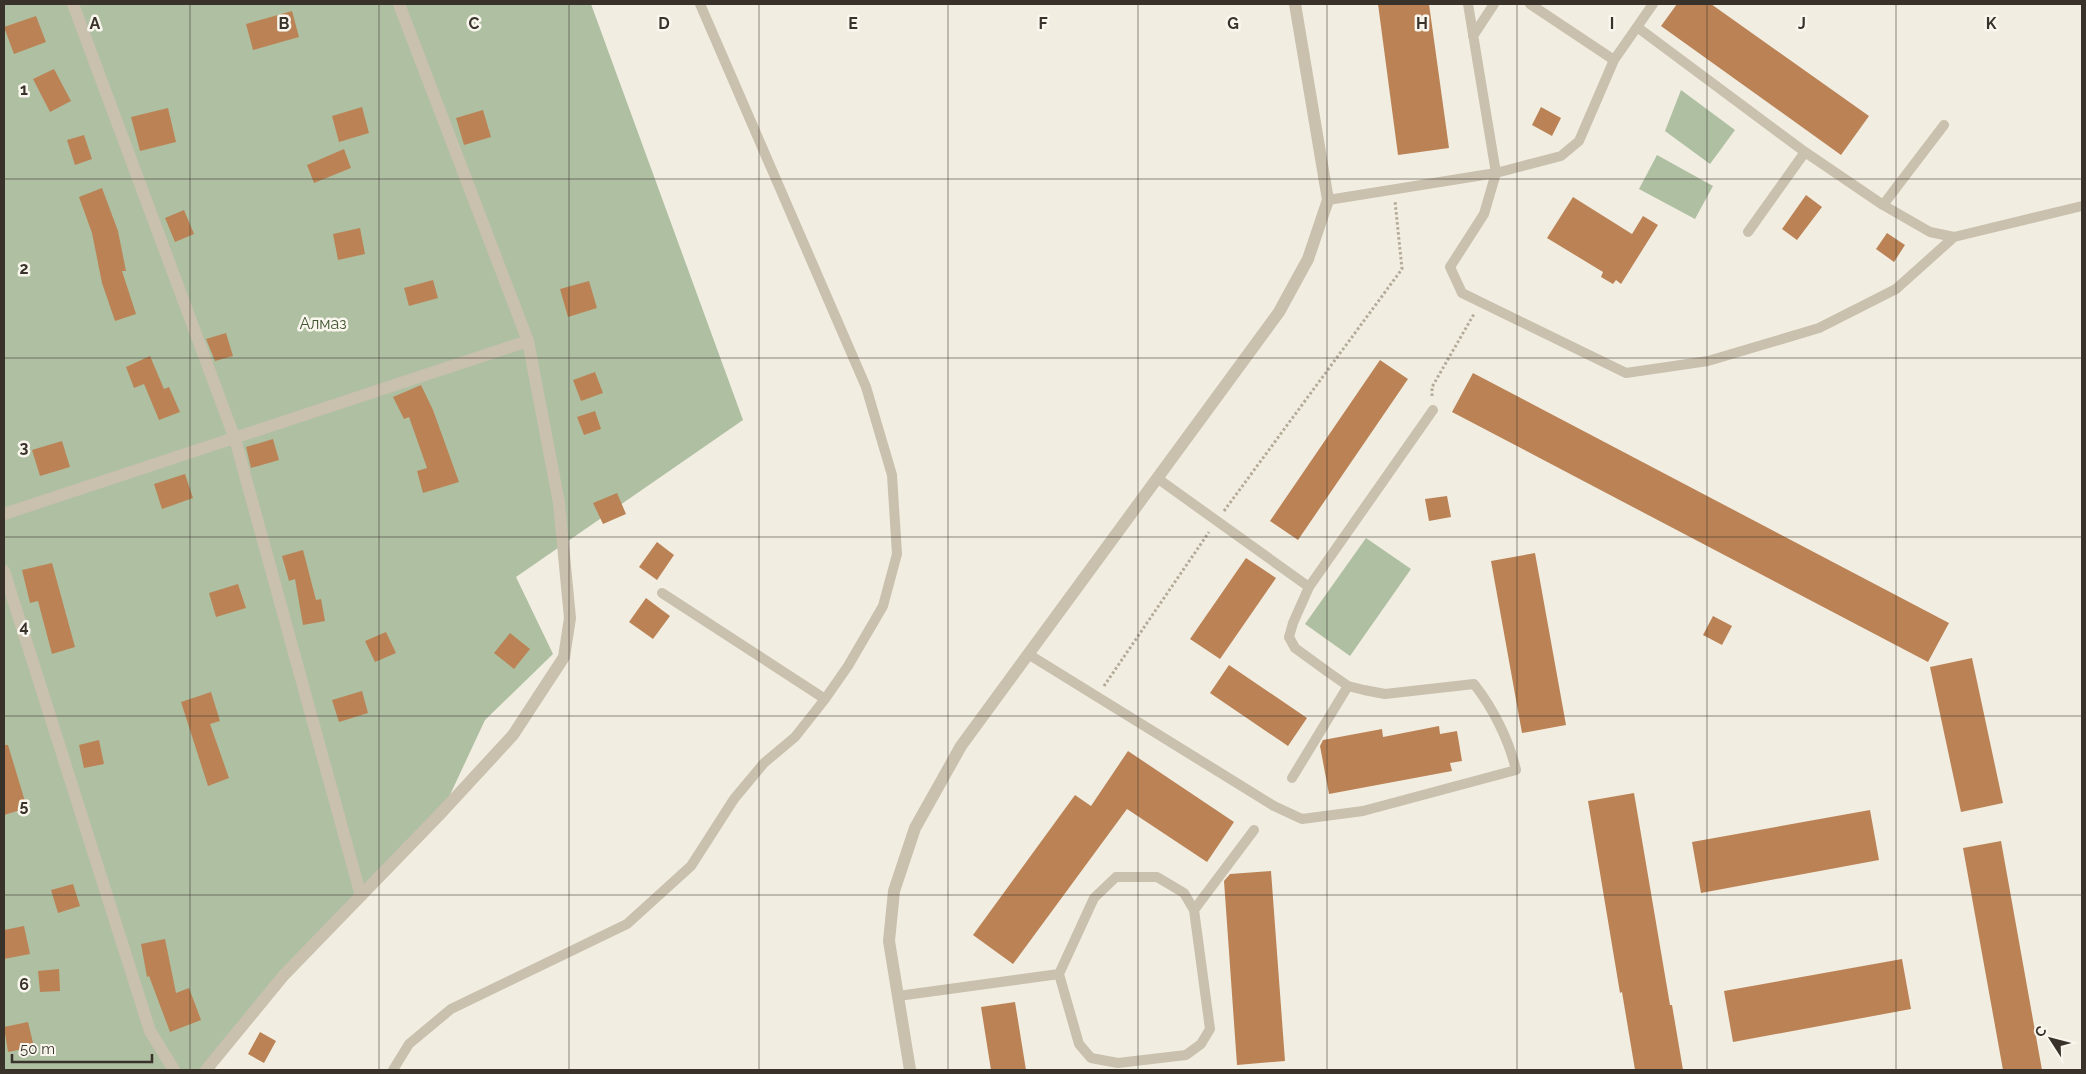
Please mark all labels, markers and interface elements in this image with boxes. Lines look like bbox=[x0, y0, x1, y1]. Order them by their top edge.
text: A bbox=[90, 14, 101, 33]
text: B bbox=[279, 14, 290, 33]
text: C bbox=[469, 14, 480, 33]
text: D bbox=[658, 14, 670, 33]
text: E bbox=[848, 14, 858, 33]
text: F bbox=[1038, 14, 1048, 33]
text: G bbox=[1227, 14, 1239, 33]
text: H bbox=[1416, 14, 1428, 33]
text: I bbox=[1610, 14, 1614, 33]
text: J bbox=[1798, 14, 1806, 33]
text: K bbox=[1986, 14, 1997, 33]
text: 1 bbox=[20, 80, 28, 99]
text: 2 bbox=[19, 259, 29, 278]
park label: Алмаз bbox=[299, 314, 347, 333]
text: 3 bbox=[20, 438, 29, 457]
text: 4 bbox=[19, 617, 29, 636]
text: 5 bbox=[20, 796, 29, 815]
text: 6 bbox=[19, 975, 29, 994]
north arrow bbox=[2026, 1014, 2076, 1064]
text: С bbox=[2031, 1022, 2050, 1040]
scale bar bbox=[12, 1032, 152, 1064]
text: 50 m bbox=[20, 1040, 55, 1058]

